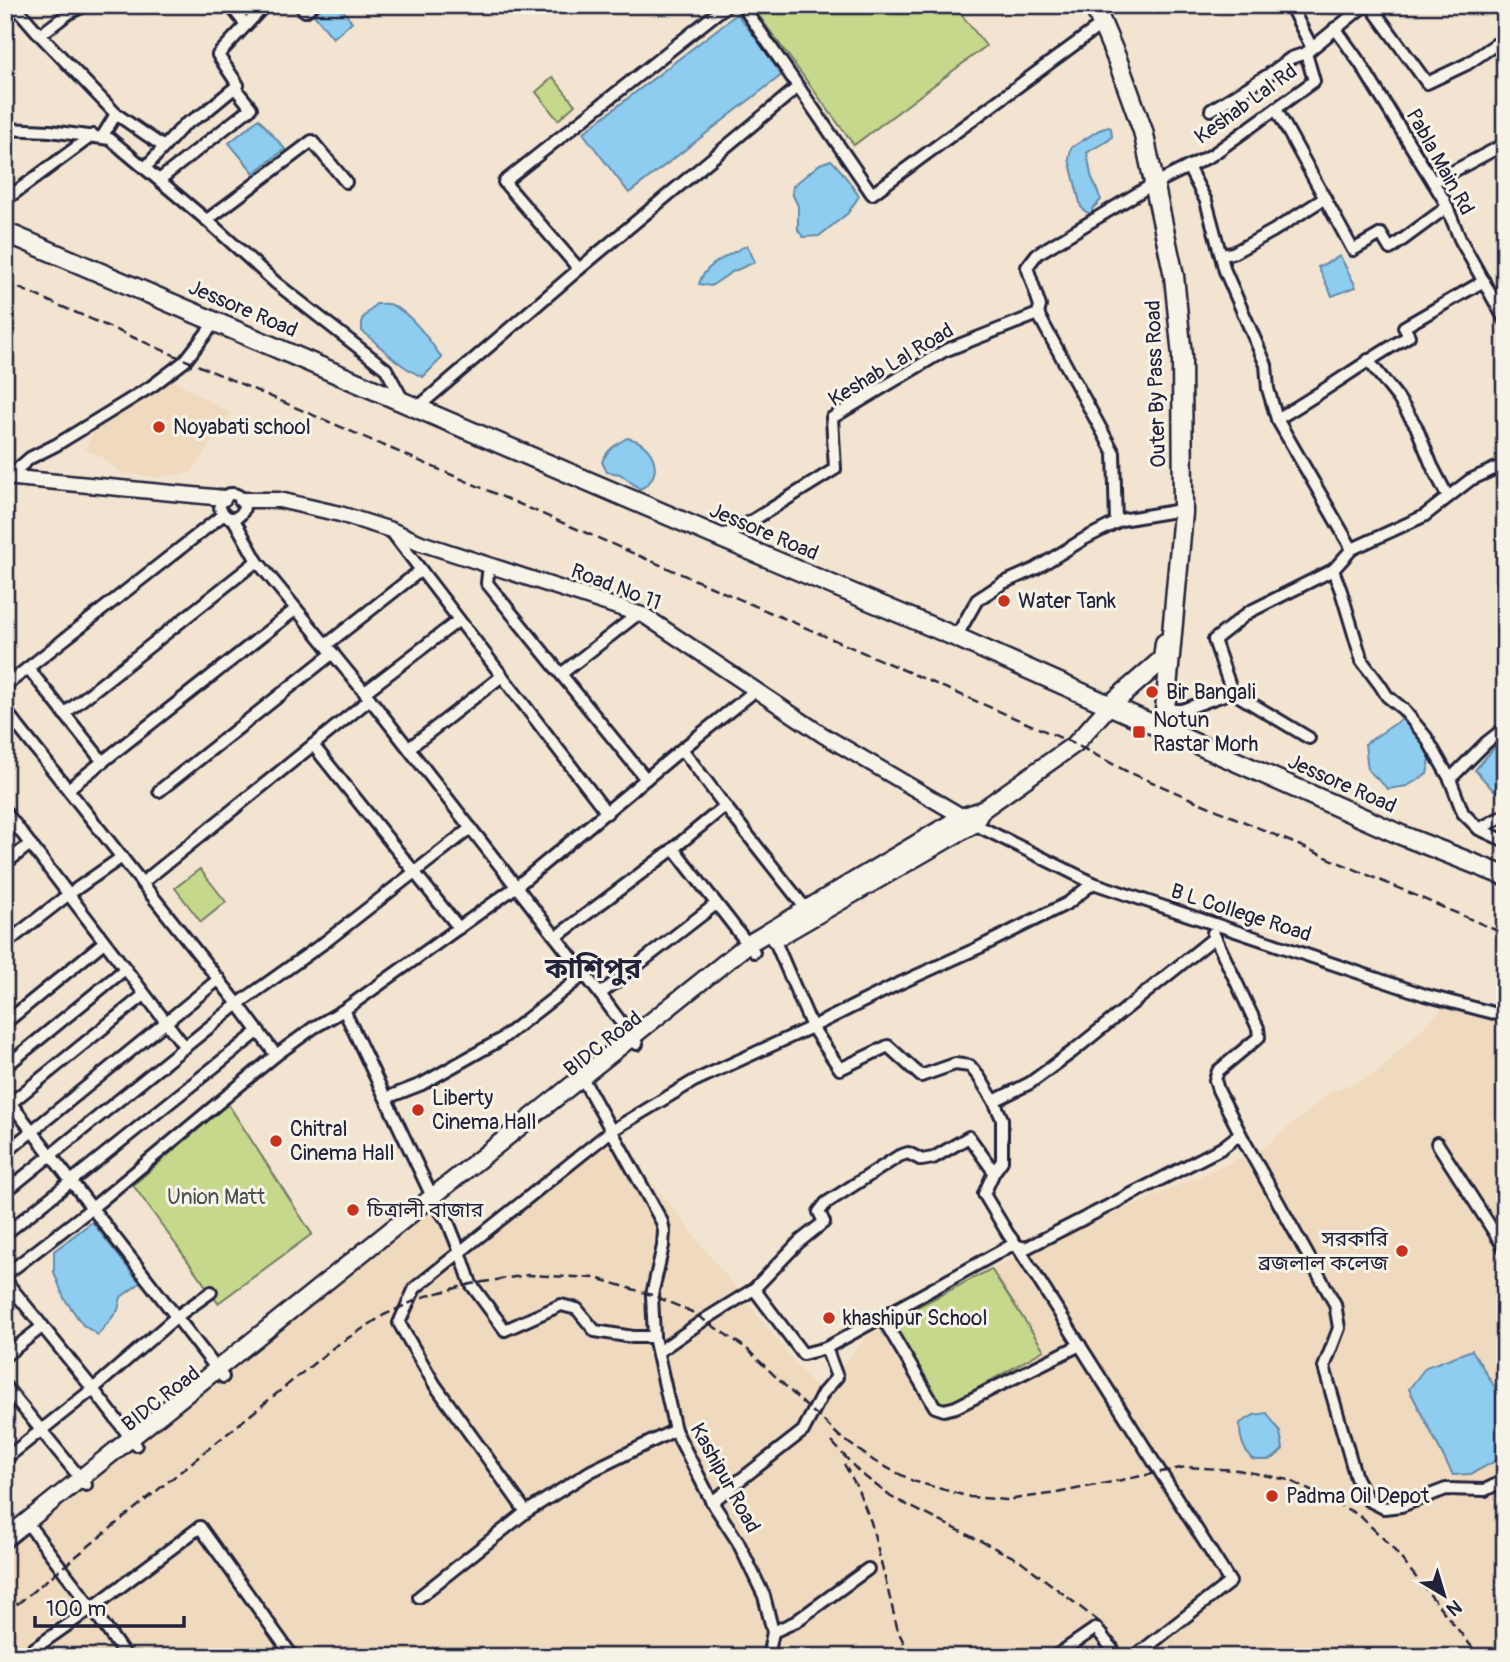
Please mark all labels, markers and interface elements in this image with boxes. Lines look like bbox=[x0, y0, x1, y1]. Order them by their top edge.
street label: Keshab Lal Rd bbox=[1189, 58, 1303, 150]
street label: Pabla Main Rd bbox=[1400, 104, 1480, 220]
street label: Jessore Road bbox=[184, 274, 302, 344]
street label: Outer By Pass Road bbox=[1140, 300, 1172, 468]
street label: Keshab Lal Road bbox=[823, 317, 959, 413]
place label: Noyabati school bbox=[173, 414, 311, 441]
marker: Noyabati school bbox=[151, 419, 167, 435]
street label: Jessore Road bbox=[705, 497, 823, 567]
street label: Road No 11 bbox=[567, 557, 665, 617]
place label: Water Tank bbox=[1018, 588, 1116, 615]
marker: Water Tank bbox=[996, 593, 1012, 609]
place label: Bir Bangali bbox=[1166, 679, 1256, 706]
marker: Bir Bangali bbox=[1144, 684, 1160, 700]
place label: Notun Rastar Morh bbox=[1153, 707, 1258, 758]
marker: Notun Rastar Morh bbox=[1131, 724, 1147, 740]
street label: Jessore Road bbox=[1284, 748, 1400, 820]
street label: B L College Road bbox=[1167, 878, 1315, 948]
district label: কাশিপুর bbox=[544, 952, 642, 987]
street label: BIDC Road bbox=[558, 1005, 648, 1083]
place label: Liberty Cinema Hall bbox=[432, 1085, 537, 1136]
marker: Liberty Cinema Hall bbox=[410, 1102, 426, 1118]
place label: Chitral Cinema Hall bbox=[290, 1116, 395, 1167]
marker: Chitral Cinema Hall bbox=[268, 1133, 284, 1149]
park label: Union Matt bbox=[167, 1184, 266, 1211]
place label: চিত্রালী বাজার bbox=[366, 1197, 484, 1224]
marker: চিত্রালী বাজার bbox=[345, 1202, 361, 1218]
place label: সরকারি ব্রজলাল কলেজ bbox=[1258, 1226, 1389, 1277]
marker: সরকারি ব্রজলাল কলেজ bbox=[1394, 1243, 1410, 1259]
place label: khashipur School bbox=[843, 1305, 987, 1332]
marker: khashipur School bbox=[821, 1310, 837, 1326]
street label: BIDC Road bbox=[116, 1360, 206, 1438]
street label: Kashipur Road bbox=[684, 1418, 766, 1538]
place label: Padma Oil Depot bbox=[1286, 1483, 1430, 1510]
marker: Padma Oil Depot bbox=[1264, 1488, 1280, 1504]
north arrow bbox=[1408, 1560, 1478, 1630]
scale bar bbox=[35, 1585, 184, 1629]
text: N bbox=[1441, 1594, 1466, 1621]
text: 100 m bbox=[46, 1596, 106, 1623]

